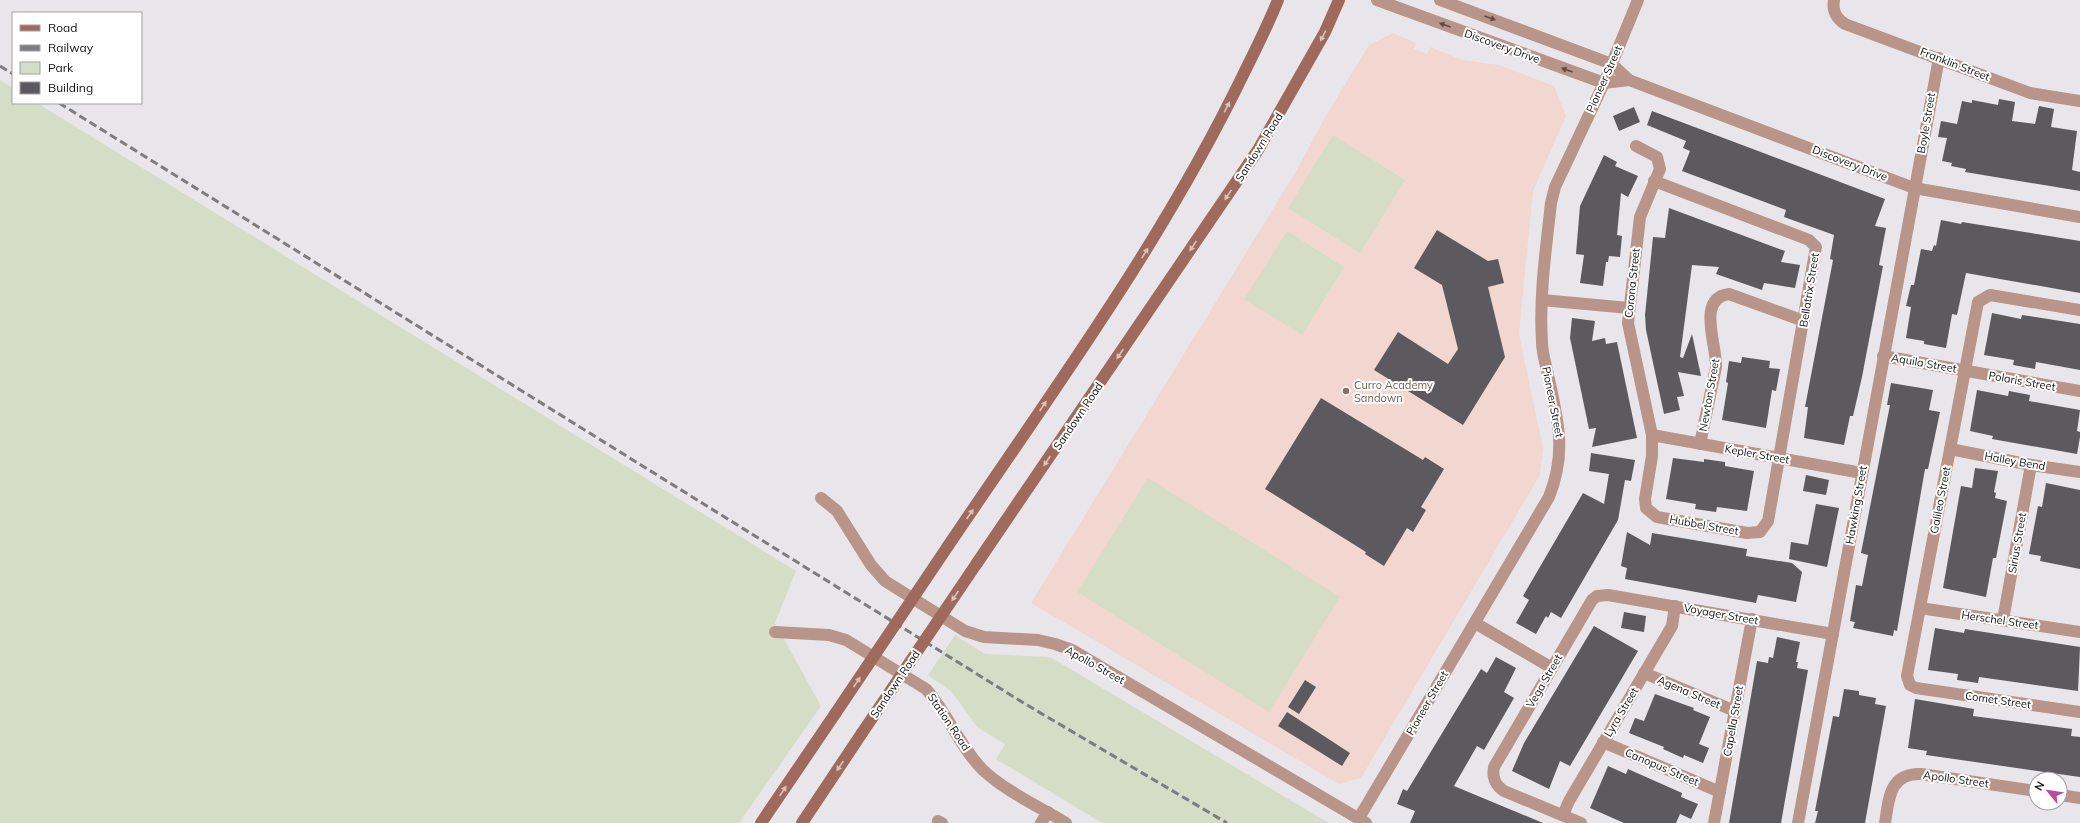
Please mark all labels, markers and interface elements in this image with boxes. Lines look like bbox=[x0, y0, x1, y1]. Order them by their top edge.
legend bbox=[12, 12, 142, 104]
one-way arrow bbox=[1484, 16, 1496, 22]
text: Road bbox=[48, 20, 77, 35]
one-way arrow bbox=[1439, 22, 1451, 28]
street label: Discovery Drive bbox=[1462, 26, 1542, 66]
one-way arrow bbox=[1320, 30, 1326, 41]
text: Railway bbox=[48, 40, 94, 55]
street label: Pioneer Street bbox=[1583, 43, 1625, 115]
street label: Franklin Street bbox=[1918, 44, 1992, 84]
text: Park bbox=[48, 60, 74, 75]
one-way arrow bbox=[1561, 67, 1573, 73]
text: Building bbox=[48, 80, 93, 95]
street label: Boyle Street bbox=[1914, 91, 1938, 154]
one-way arrow bbox=[1224, 101, 1231, 112]
street label: Sandown Road bbox=[1232, 110, 1286, 184]
street label: Discovery Drive bbox=[1811, 142, 1889, 184]
one-way arrow bbox=[1224, 190, 1232, 200]
one-way arrow bbox=[1189, 241, 1197, 251]
one-way arrow bbox=[1141, 247, 1148, 259]
street label: Corona Street bbox=[1621, 247, 1643, 319]
street label: Bellatrix Street bbox=[1796, 252, 1822, 328]
one-way arrow bbox=[1116, 348, 1124, 359]
street label: Aquila Street bbox=[1890, 350, 1958, 376]
street label: Newton Street bbox=[1696, 357, 1722, 432]
street label: Pioneer Street bbox=[1539, 365, 1567, 439]
street label: Polaris Street bbox=[1987, 368, 2057, 394]
place label: Curro Academy Sandown bbox=[1354, 378, 1433, 405]
street label: Sandown Road bbox=[1050, 380, 1106, 452]
marker: Curro Academy Sandown bbox=[1341, 386, 1351, 396]
one-way arrow bbox=[1039, 401, 1047, 411]
street label: Kepler Street bbox=[1724, 441, 1791, 467]
street label: Halley Bend bbox=[1984, 449, 2046, 473]
one-way arrow bbox=[1043, 456, 1051, 466]
street label: Hawking Street bbox=[1842, 465, 1870, 545]
street label: Galileo Street bbox=[1927, 465, 1953, 535]
one-way arrow bbox=[966, 509, 974, 519]
street label: Hubbel Street bbox=[1668, 512, 1740, 538]
street label: Sirius Street bbox=[2005, 512, 2029, 574]
one-way arrow bbox=[951, 591, 959, 601]
street label: Voyager Street bbox=[1683, 601, 1760, 627]
street label: Herschel Street bbox=[1961, 608, 2040, 632]
street label: Apollo Street bbox=[1063, 643, 1127, 687]
street label: Sandown Road bbox=[867, 648, 923, 720]
street label: Vega Street bbox=[1523, 652, 1565, 710]
street label: Pioneer Street bbox=[1403, 668, 1451, 738]
street label: Agena Street bbox=[1655, 672, 1723, 712]
one-way arrow bbox=[853, 676, 861, 687]
street label: Capella Street bbox=[1720, 684, 1746, 757]
street label: Lyra Street bbox=[1601, 685, 1641, 739]
street label: Comet Street bbox=[1964, 688, 2032, 712]
street label: Station Road bbox=[925, 691, 973, 753]
street label: Canopus Street bbox=[1623, 745, 1701, 789]
one-way arrow bbox=[836, 761, 844, 771]
street label: Apollo Street bbox=[1922, 767, 1990, 791]
north arrow bbox=[2028, 771, 2068, 811]
text: N bbox=[2031, 779, 2047, 793]
one-way arrow bbox=[779, 786, 787, 796]

